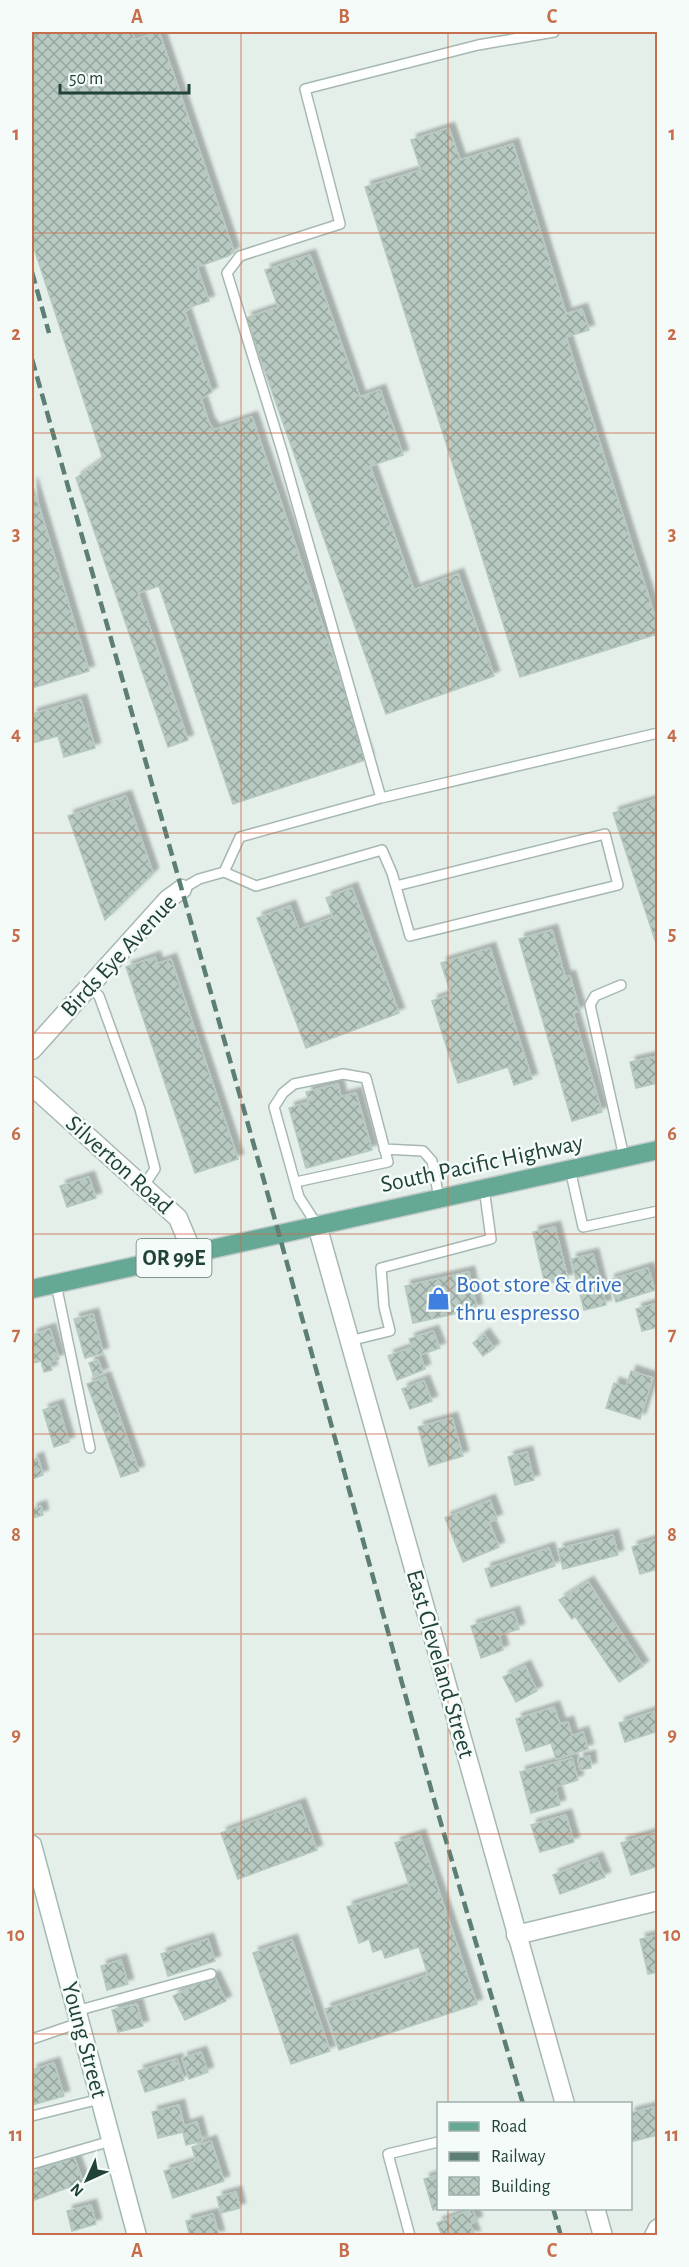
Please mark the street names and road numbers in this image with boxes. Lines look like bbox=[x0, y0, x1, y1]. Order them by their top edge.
street label: Birds Eye Avenue bbox=[57, 890, 181, 1022]
street label: Silverton Road bbox=[61, 1111, 177, 1219]
street label: South Pacific Highway bbox=[379, 1131, 585, 1197]
road number: OR 99E bbox=[136, 1239, 212, 1277]
street label: East Cleveland Street bbox=[402, 1567, 479, 1761]
street label: Young Street bbox=[57, 1979, 111, 2101]

